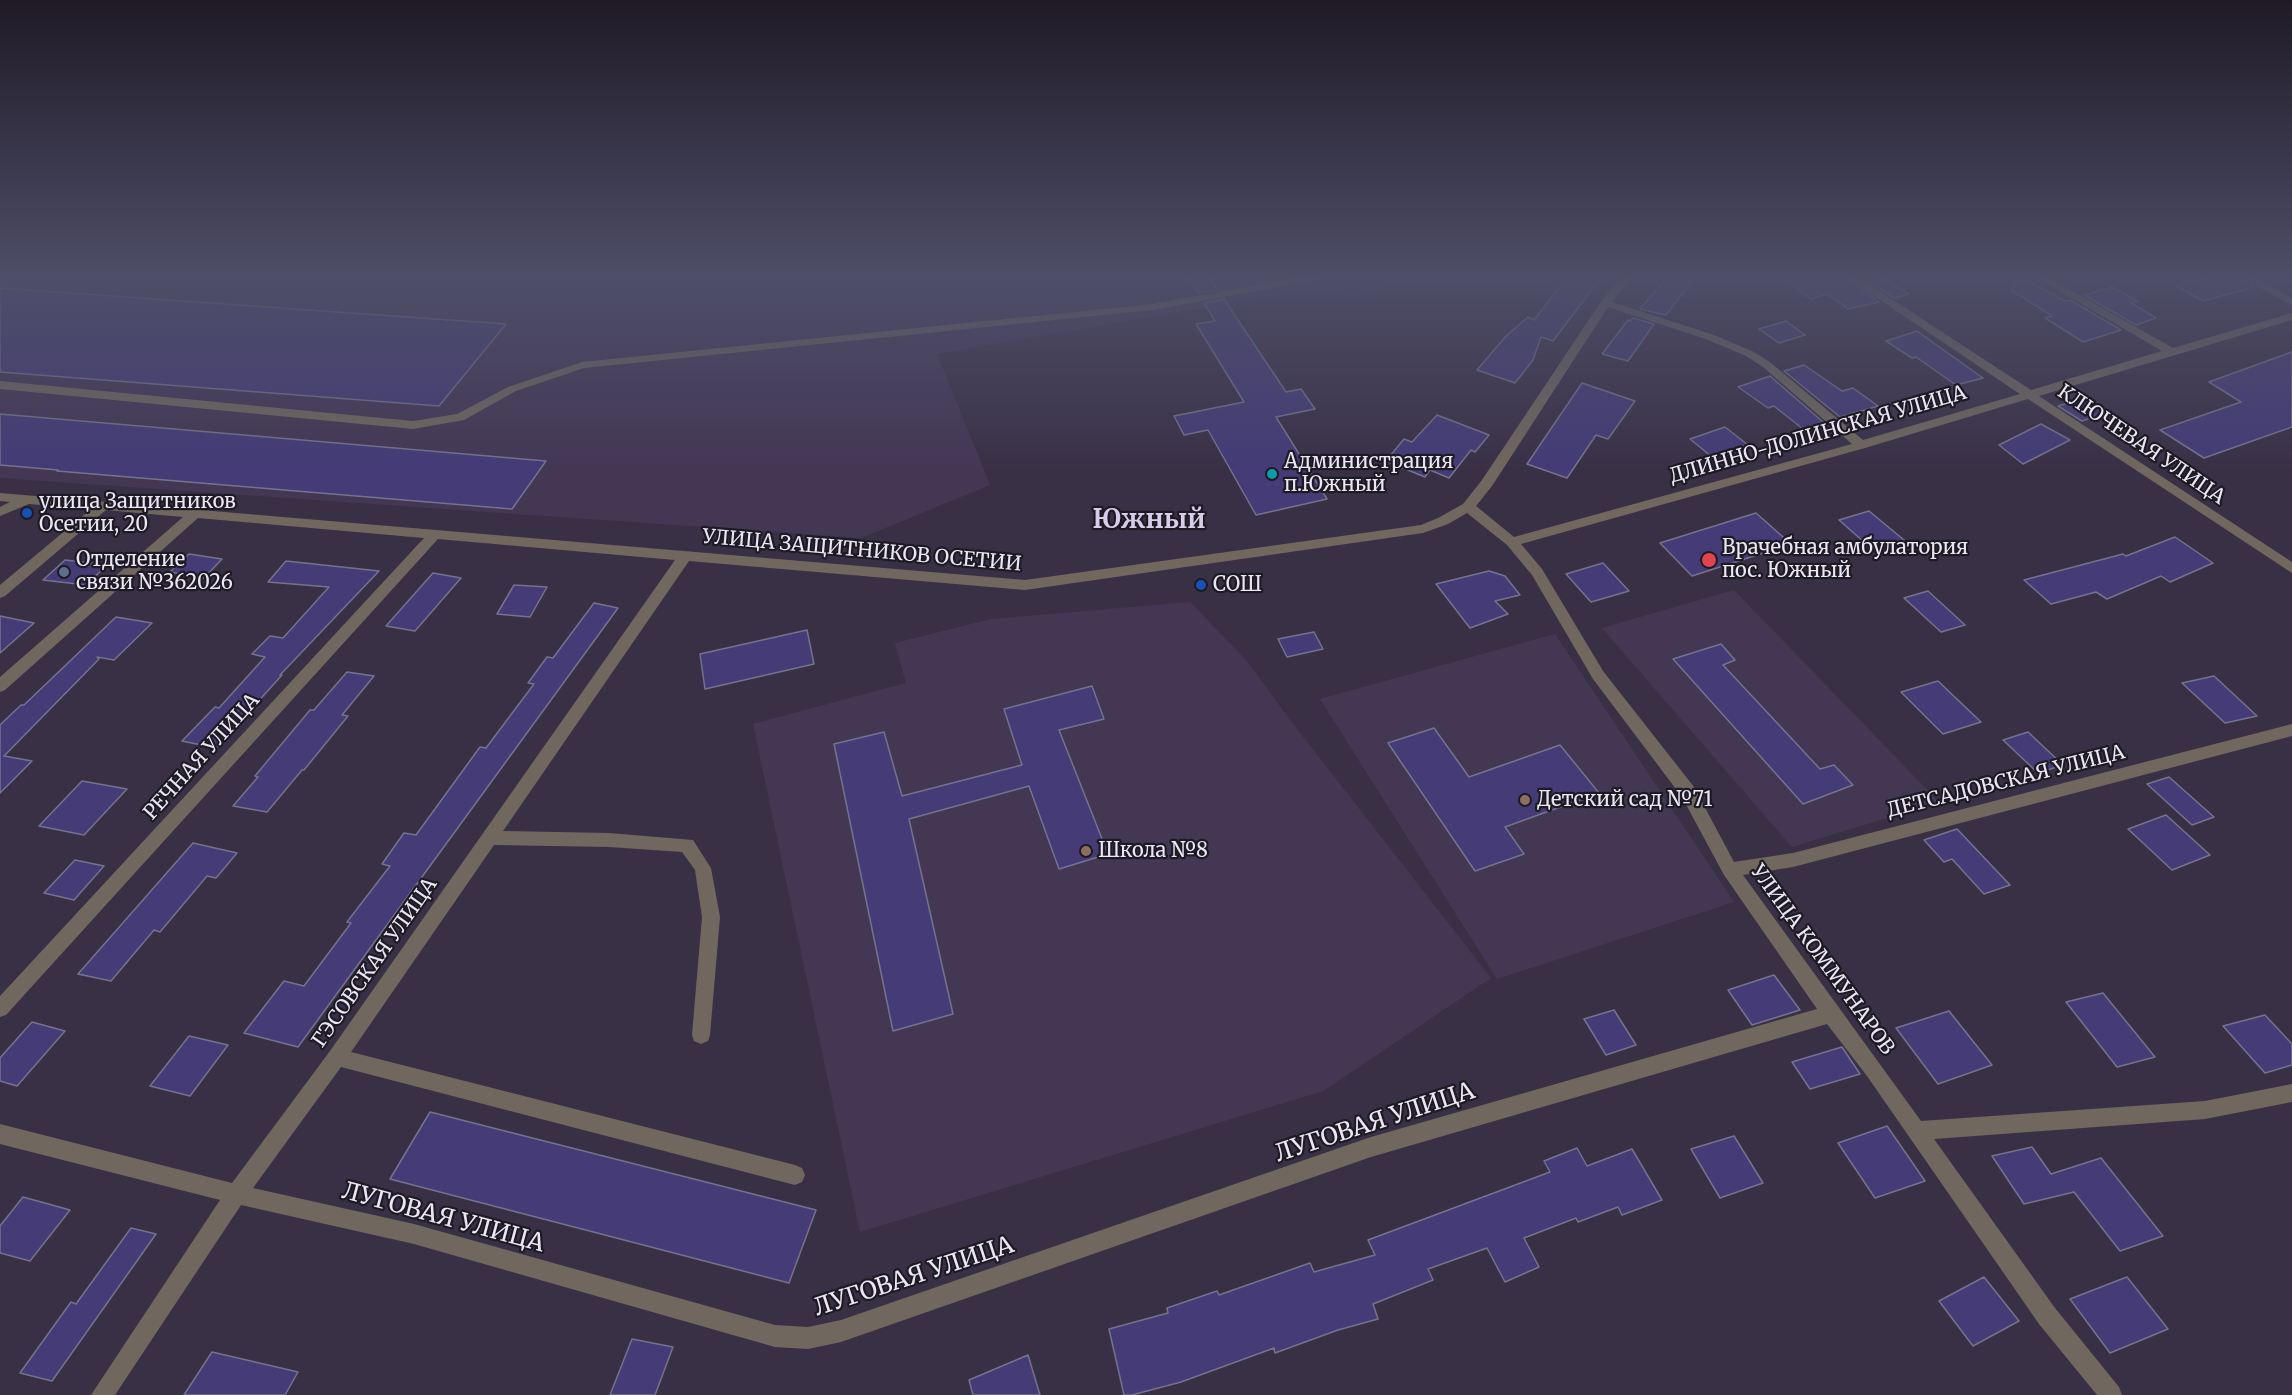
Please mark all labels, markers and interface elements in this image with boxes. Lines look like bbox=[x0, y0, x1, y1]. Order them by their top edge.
street label: КЛЮЧЕВАЯ УЛИЦА bbox=[2053, 380, 2229, 510]
street label: ДЛИННО-ДОЛИНСКАЯ УЛИЦА bbox=[1667, 381, 1969, 489]
place label: Администрация п.Южный bbox=[1284, 450, 1453, 497]
marker: Администрация п.Южный bbox=[1265, 467, 1279, 481]
place label: улица Защитников Осетии, 20 bbox=[39, 490, 236, 537]
district label: Южный bbox=[1092, 505, 1206, 537]
marker: улица Защитников Осетии, 20 bbox=[20, 506, 34, 520]
street label: УЛИЦА ЗАЩИТНИКОВ ОСЕТИИ bbox=[702, 525, 1022, 577]
place label: Врачебная амбулатория пос. Южный bbox=[1722, 536, 1968, 583]
place label: Отделение связи №362026 bbox=[76, 548, 233, 595]
marker: Врачебная амбулатория пос. Южный bbox=[1700, 551, 1718, 569]
marker: Отделение связи №362026 bbox=[57, 565, 71, 579]
place label: СОШ bbox=[1213, 573, 1262, 597]
marker: СОШ bbox=[1194, 578, 1208, 592]
street label: РЕЧНАЯ УЛИЦА bbox=[139, 689, 265, 825]
street label: ДЕТСАДОВСКАЯ УЛИЦА bbox=[1885, 741, 2127, 823]
place label: Детский сад №71 bbox=[1537, 788, 1712, 812]
marker: Детский сад №71 bbox=[1518, 793, 1532, 807]
place label: Школа №8 bbox=[1098, 839, 1208, 863]
marker: Школа №8 bbox=[1079, 844, 1093, 858]
street label: УЛИЦА КОММУНАРОВ bbox=[1745, 860, 1899, 1060]
street label: ГЭСОВСКАЯ УЛИЦА bbox=[307, 874, 443, 1052]
street label: ЛУГОВАЯ УЛИЦА bbox=[1271, 1077, 1479, 1169]
street label: ЛУГОВАЯ УЛИЦА bbox=[339, 1177, 547, 1259]
street label: ЛУГОВАЯ УЛИЦА bbox=[810, 1231, 1018, 1323]

